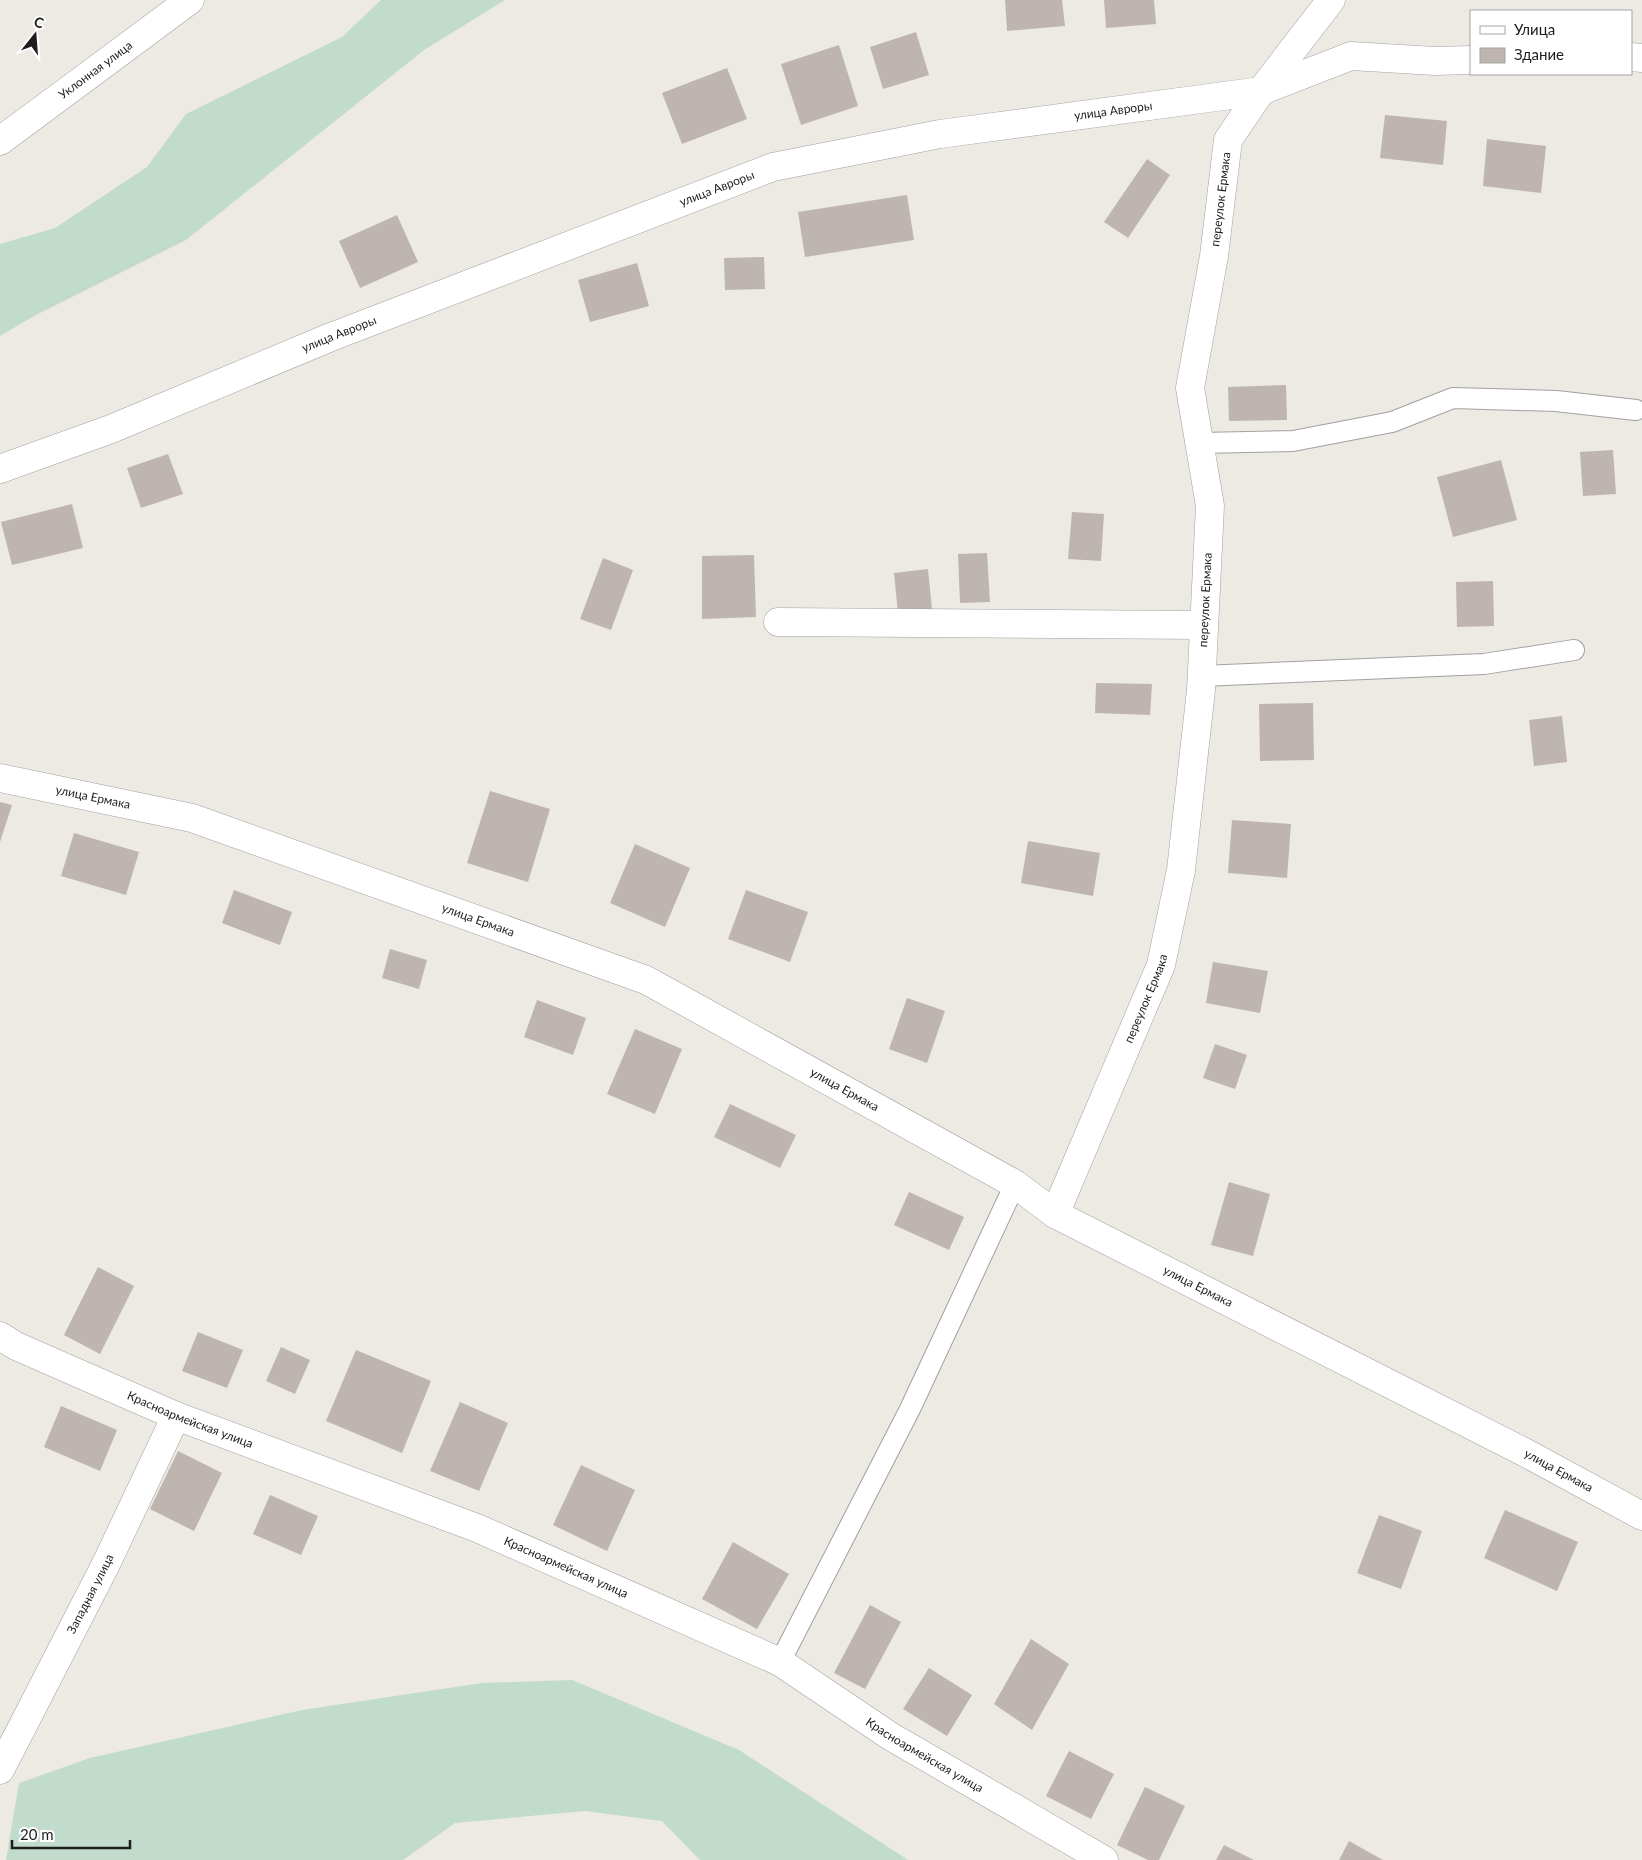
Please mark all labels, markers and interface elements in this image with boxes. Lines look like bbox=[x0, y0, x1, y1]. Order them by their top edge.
north arrow bbox=[10, 10, 60, 60]
legend bbox=[1470, 10, 1632, 75]
text: С bbox=[32, 13, 47, 32]
text: Улица bbox=[1514, 20, 1555, 38]
street label: Уклонная улица bbox=[55, 37, 135, 102]
text: Здание bbox=[1514, 45, 1564, 63]
street label: улица Авроры bbox=[1073, 98, 1153, 123]
street label: переулок Ермака bbox=[1207, 151, 1233, 247]
street label: улица Авроры bbox=[677, 167, 756, 209]
street label: улица Авроры bbox=[299, 312, 378, 355]
street label: переулок Ермака bbox=[1195, 552, 1215, 648]
street label: улица Ермака bbox=[54, 782, 132, 812]
street label: улица Ермака bbox=[440, 900, 517, 940]
street label: переулок Ермака bbox=[1121, 953, 1170, 1045]
street label: улица Ермака bbox=[808, 1064, 882, 1114]
street label: улица Ермака bbox=[1161, 1262, 1235, 1310]
street label: Красноармейская улица bbox=[125, 1388, 255, 1451]
street label: улица Ермака bbox=[1522, 1446, 1596, 1495]
street label: Красноармейская улица bbox=[502, 1533, 631, 1601]
street label: Западная улица bbox=[63, 1551, 117, 1636]
street label: Красноармейская улица bbox=[863, 1714, 986, 1795]
scale bar bbox=[12, 1818, 130, 1850]
text: 20 m bbox=[20, 1825, 54, 1843]

